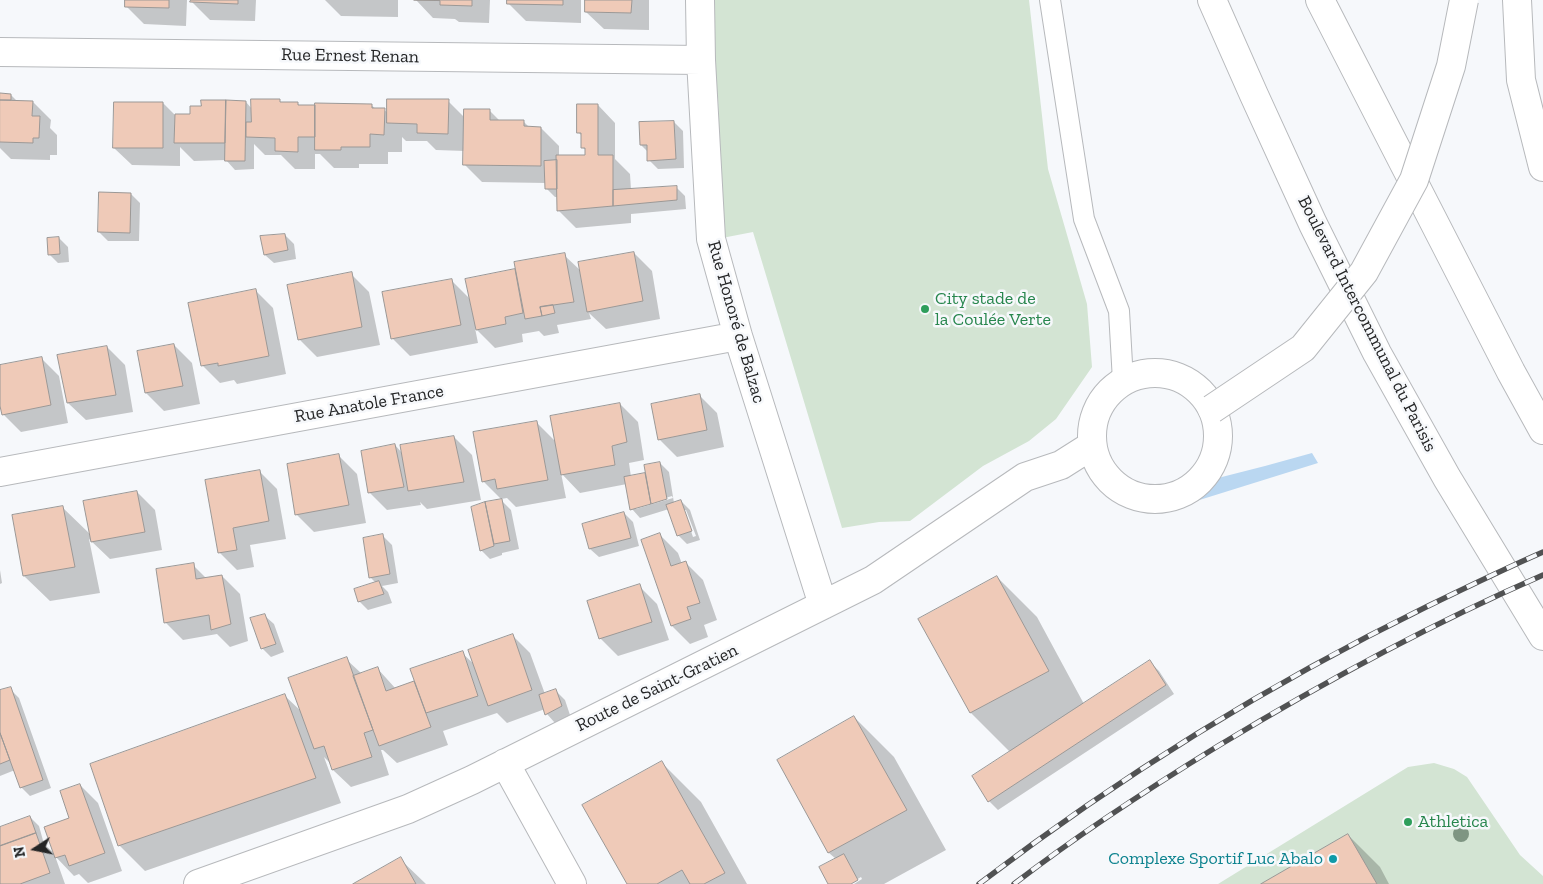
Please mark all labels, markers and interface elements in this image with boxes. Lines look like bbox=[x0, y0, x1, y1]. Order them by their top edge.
street label: Rue Ernest Renan bbox=[281, 44, 419, 68]
street label: Boulevard Intercommunal du Parisis bbox=[1293, 192, 1441, 456]
street label: Rue Honoré de Balzac bbox=[702, 238, 770, 406]
place label: City stade de la Coulée Verte bbox=[935, 288, 1051, 330]
marker: City stade de la Coulée Verte bbox=[919, 303, 931, 315]
street label: Rue Anatole France bbox=[293, 380, 445, 428]
street label: Route de Saint-Gratien bbox=[572, 639, 742, 737]
place label: Athletica bbox=[1418, 811, 1488, 833]
marker: Athletica bbox=[1402, 816, 1414, 828]
north arrow bbox=[10, 824, 60, 874]
text: N bbox=[10, 845, 29, 859]
place label: Complexe Sportif Luc Abalo bbox=[1108, 848, 1323, 870]
marker: Complexe Sportif Luc Abalo bbox=[1327, 853, 1339, 865]

